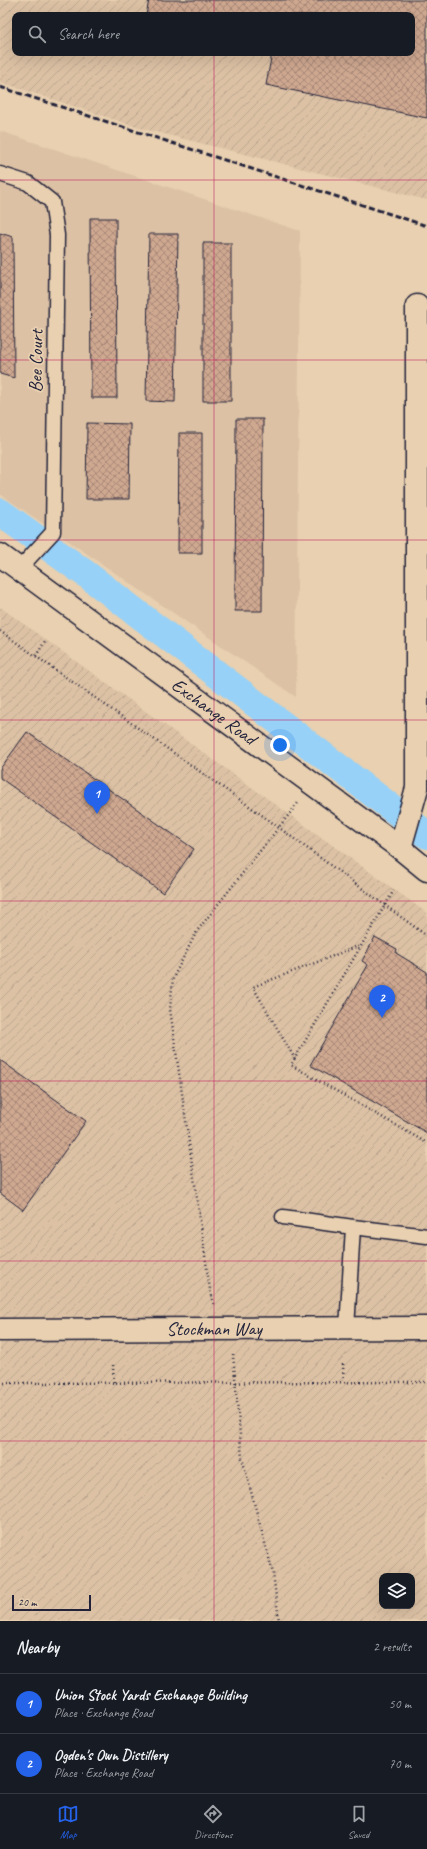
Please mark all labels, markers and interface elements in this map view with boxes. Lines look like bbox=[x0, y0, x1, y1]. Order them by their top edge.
search box bbox=[12, 12, 415, 56]
icon: search bbox=[26, 23, 48, 45]
text: Search here bbox=[58, 25, 119, 44]
street label: Bee Court bbox=[23, 328, 49, 393]
street label: Exchange Road bbox=[167, 673, 263, 752]
your location bbox=[270, 735, 290, 755]
pin: 1 bbox=[84, 781, 110, 814]
pin: 2 bbox=[369, 985, 395, 1018]
street label: Stockman Way bbox=[166, 1317, 263, 1341]
map controls bbox=[379, 1573, 415, 1609]
button: layers bbox=[379, 1573, 415, 1609]
scale bar bbox=[12, 1593, 91, 1612]
text: 20 m bbox=[18, 1595, 37, 1609]
text: Nearby bbox=[16, 1637, 59, 1658]
text: 2 results bbox=[373, 1639, 411, 1655]
text: Union Stock Yards Exchange Building bbox=[54, 1686, 247, 1705]
text: 1 bbox=[26, 1696, 32, 1712]
text: 50 m bbox=[389, 1696, 411, 1712]
text: Place · Exchange Road bbox=[54, 1705, 153, 1721]
text: Ogden's Own Distillery bbox=[54, 1746, 168, 1765]
text: 2 bbox=[26, 1756, 32, 1772]
text: 70 m bbox=[389, 1756, 411, 1772]
text: Place · Exchange Road bbox=[54, 1765, 153, 1781]
tab: Map bbox=[57, 1803, 79, 1841]
tab: Directions bbox=[194, 1803, 233, 1841]
tab: Saved bbox=[348, 1803, 370, 1841]

